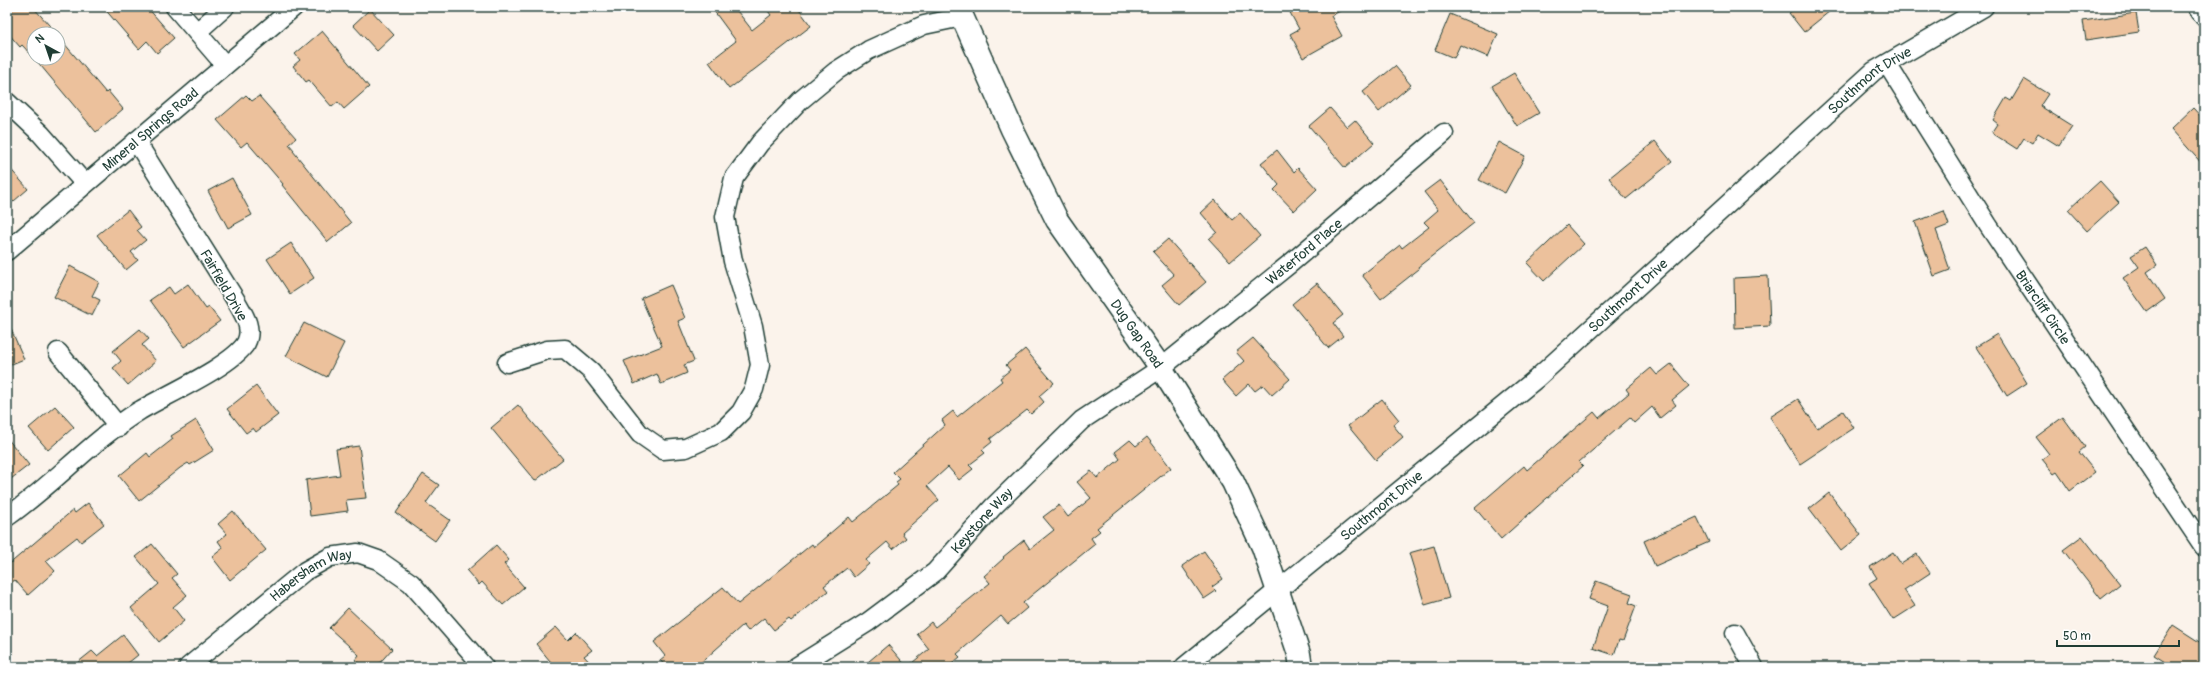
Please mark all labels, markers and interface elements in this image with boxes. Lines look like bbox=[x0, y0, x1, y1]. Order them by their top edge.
north arrow bbox=[26, 26, 66, 66]
text: N bbox=[33, 31, 47, 46]
street label: Southmont Drive bbox=[1824, 43, 1915, 118]
street label: Mineral Springs Road bbox=[99, 84, 202, 175]
street label: Waterford Place bbox=[1263, 215, 1346, 289]
street label: Fairfield Drive bbox=[196, 246, 251, 324]
street label: Southmont Drive bbox=[1585, 255, 1671, 336]
street label: Briarcliff Circle bbox=[2012, 267, 2074, 348]
street label: Dug Gap Road bbox=[1107, 296, 1167, 372]
street label: Southmont Drive bbox=[1337, 467, 1426, 545]
street label: Keystone Way bbox=[948, 485, 1016, 557]
street label: Habersham Way bbox=[267, 546, 353, 605]
scale bar bbox=[2057, 622, 2179, 648]
text: 50 m bbox=[2063, 629, 2091, 644]

